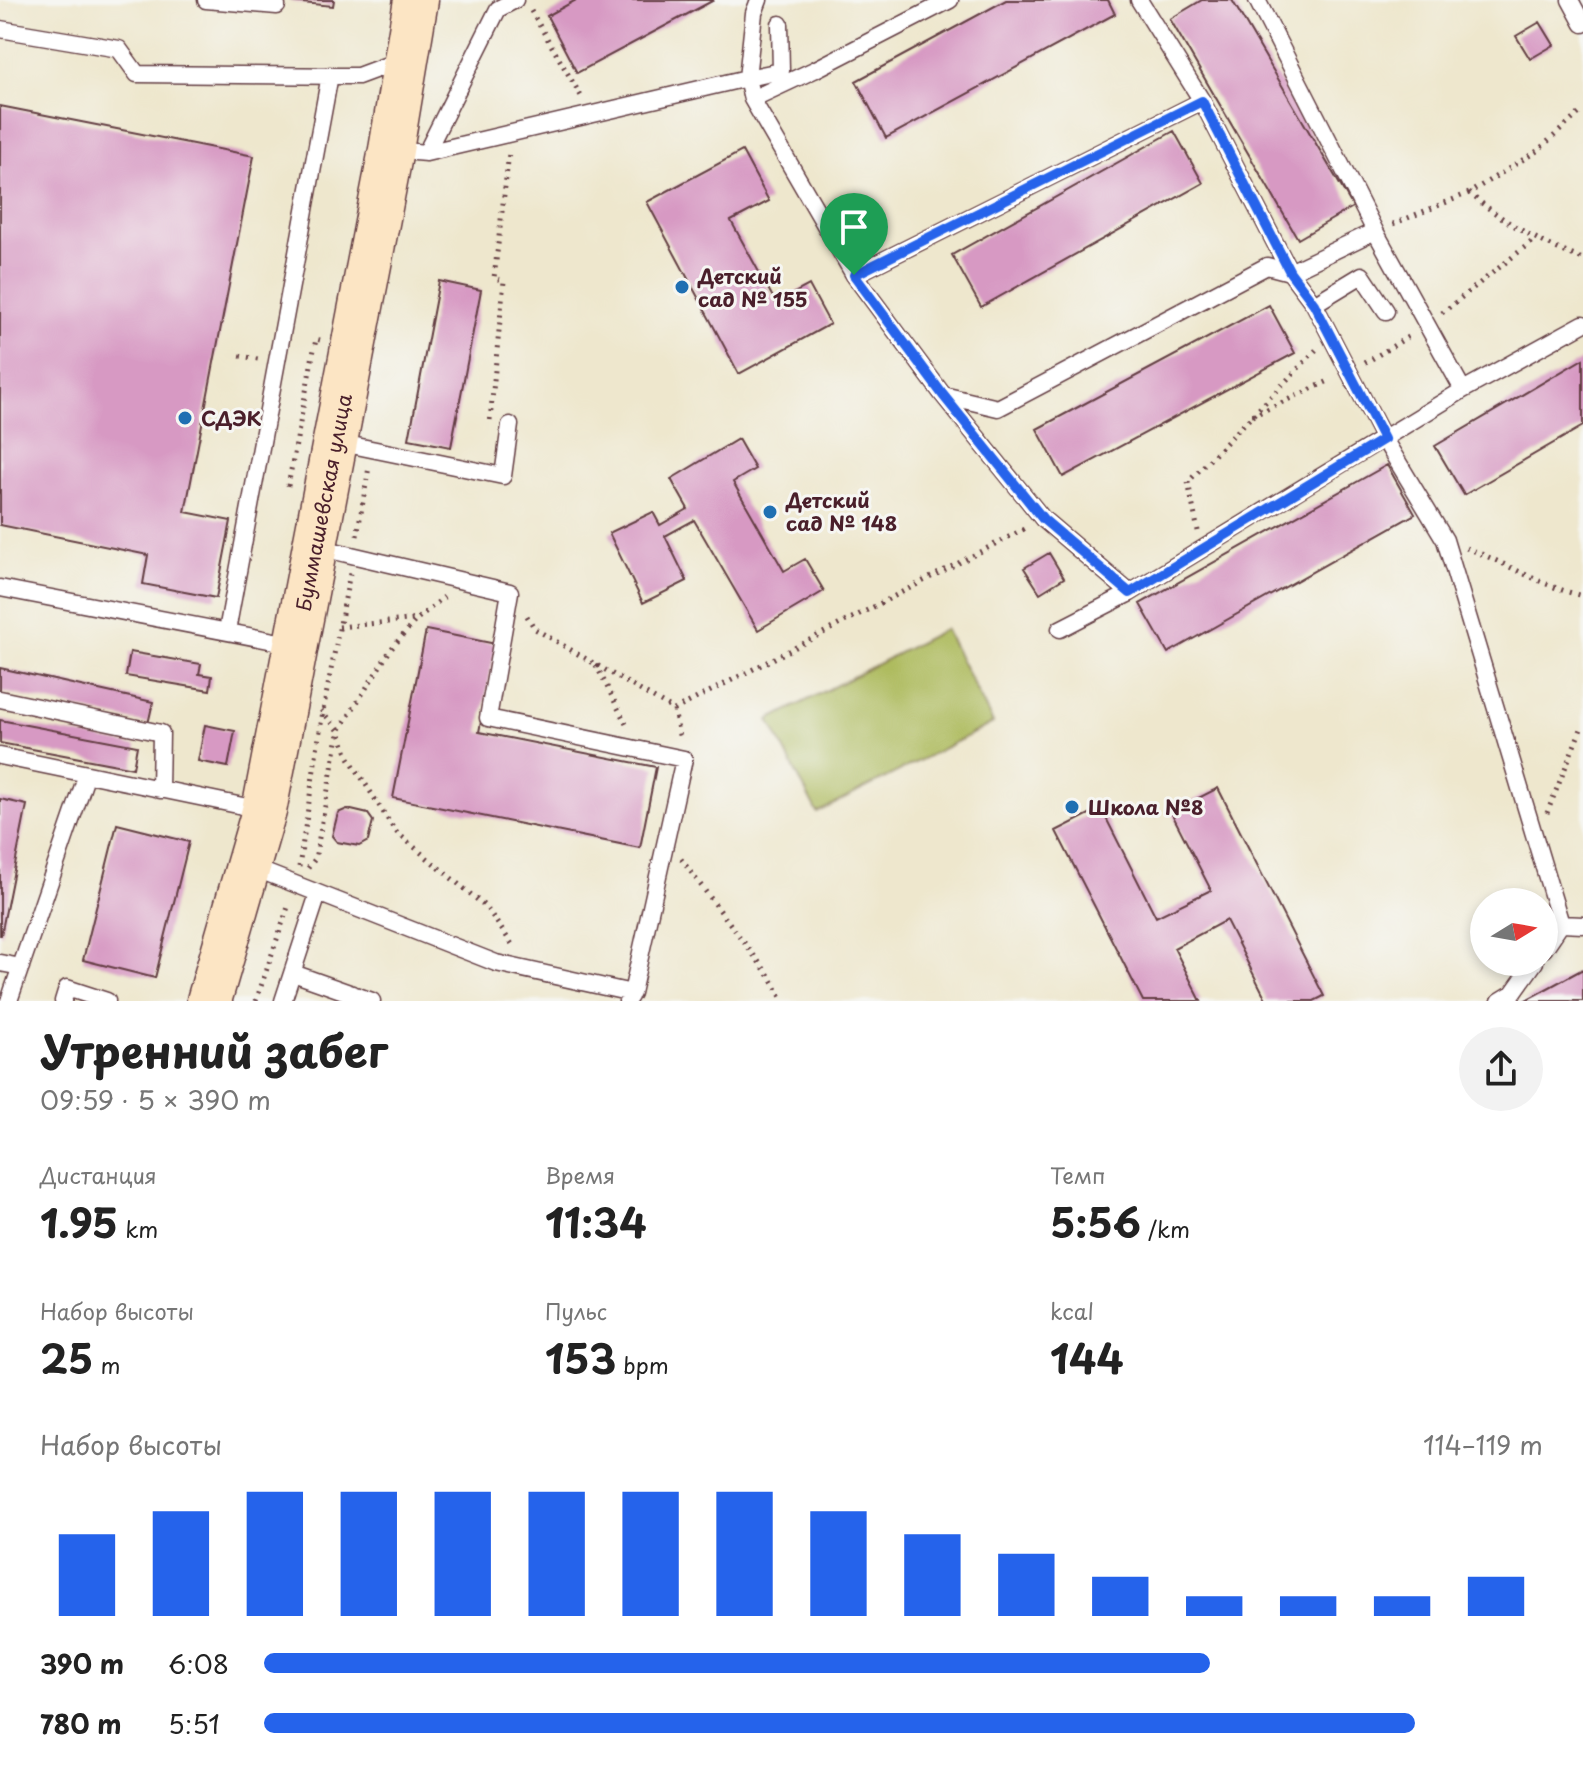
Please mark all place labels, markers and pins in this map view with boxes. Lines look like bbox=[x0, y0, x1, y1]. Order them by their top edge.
pin bbox=[820, 193, 888, 275]
place label: Детский сад № 155 bbox=[697, 261, 808, 314]
marker: Детский сад № 155 bbox=[673, 278, 691, 296]
place label: СДЭК bbox=[201, 403, 262, 433]
marker: СДЭК bbox=[176, 409, 194, 427]
place label: Детский сад № 148 bbox=[785, 485, 897, 538]
marker: Детский сад № 148 bbox=[761, 503, 779, 521]
place label: Школа №8 bbox=[1088, 792, 1204, 822]
marker: Школа №8 bbox=[1063, 798, 1081, 816]

